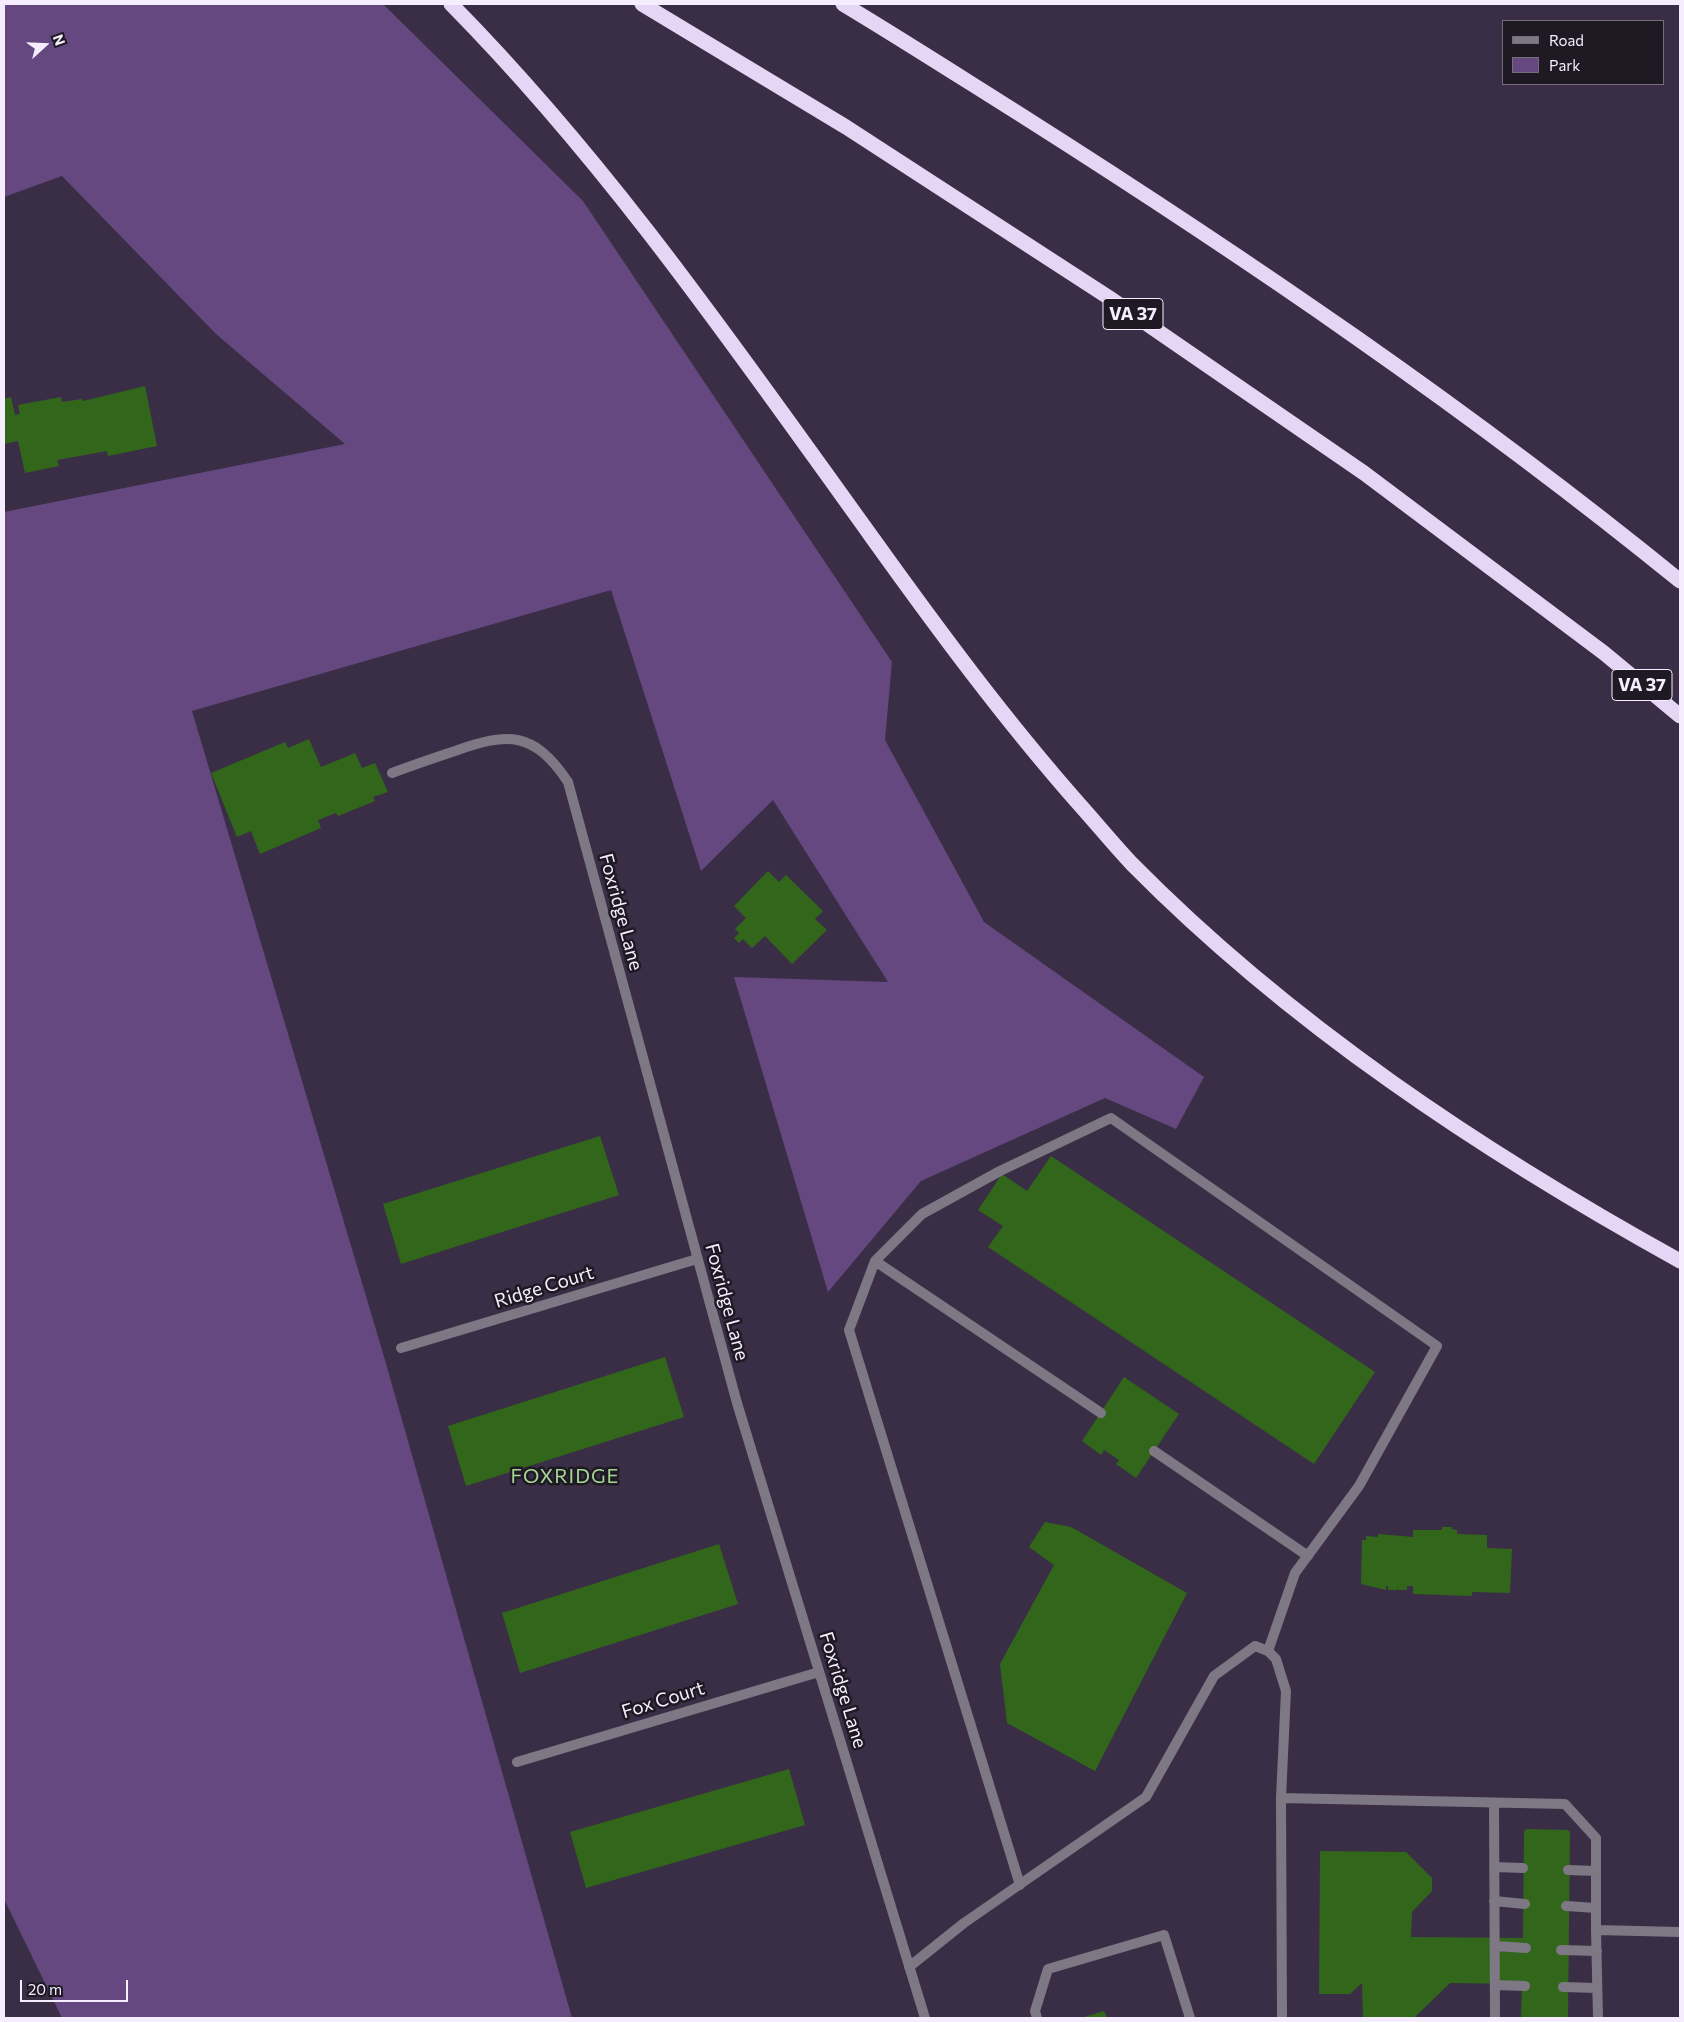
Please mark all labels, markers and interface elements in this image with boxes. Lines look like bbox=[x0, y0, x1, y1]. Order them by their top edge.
north arrow bbox=[20, 20, 70, 70]
legend bbox=[1502, 20, 1664, 85]
text: Road bbox=[1549, 31, 1584, 49]
text: N bbox=[50, 32, 69, 48]
text: Park bbox=[1549, 56, 1580, 74]
road number: VA 37 bbox=[1103, 298, 1163, 329]
road number: VA 37 bbox=[1612, 670, 1672, 700]
street label: Foxridge Lane bbox=[594, 851, 648, 973]
street label: Foxridge Lane bbox=[700, 1241, 754, 1363]
street label: Ridge Court bbox=[492, 1261, 596, 1313]
district label: FOXRIDGE bbox=[510, 1464, 620, 1488]
street label: Foxridge Lane bbox=[814, 1629, 872, 1751]
street label: Fox Court bbox=[619, 1677, 707, 1723]
scale bar bbox=[22, 1970, 130, 2002]
text: 20 m bbox=[28, 1980, 62, 1998]

